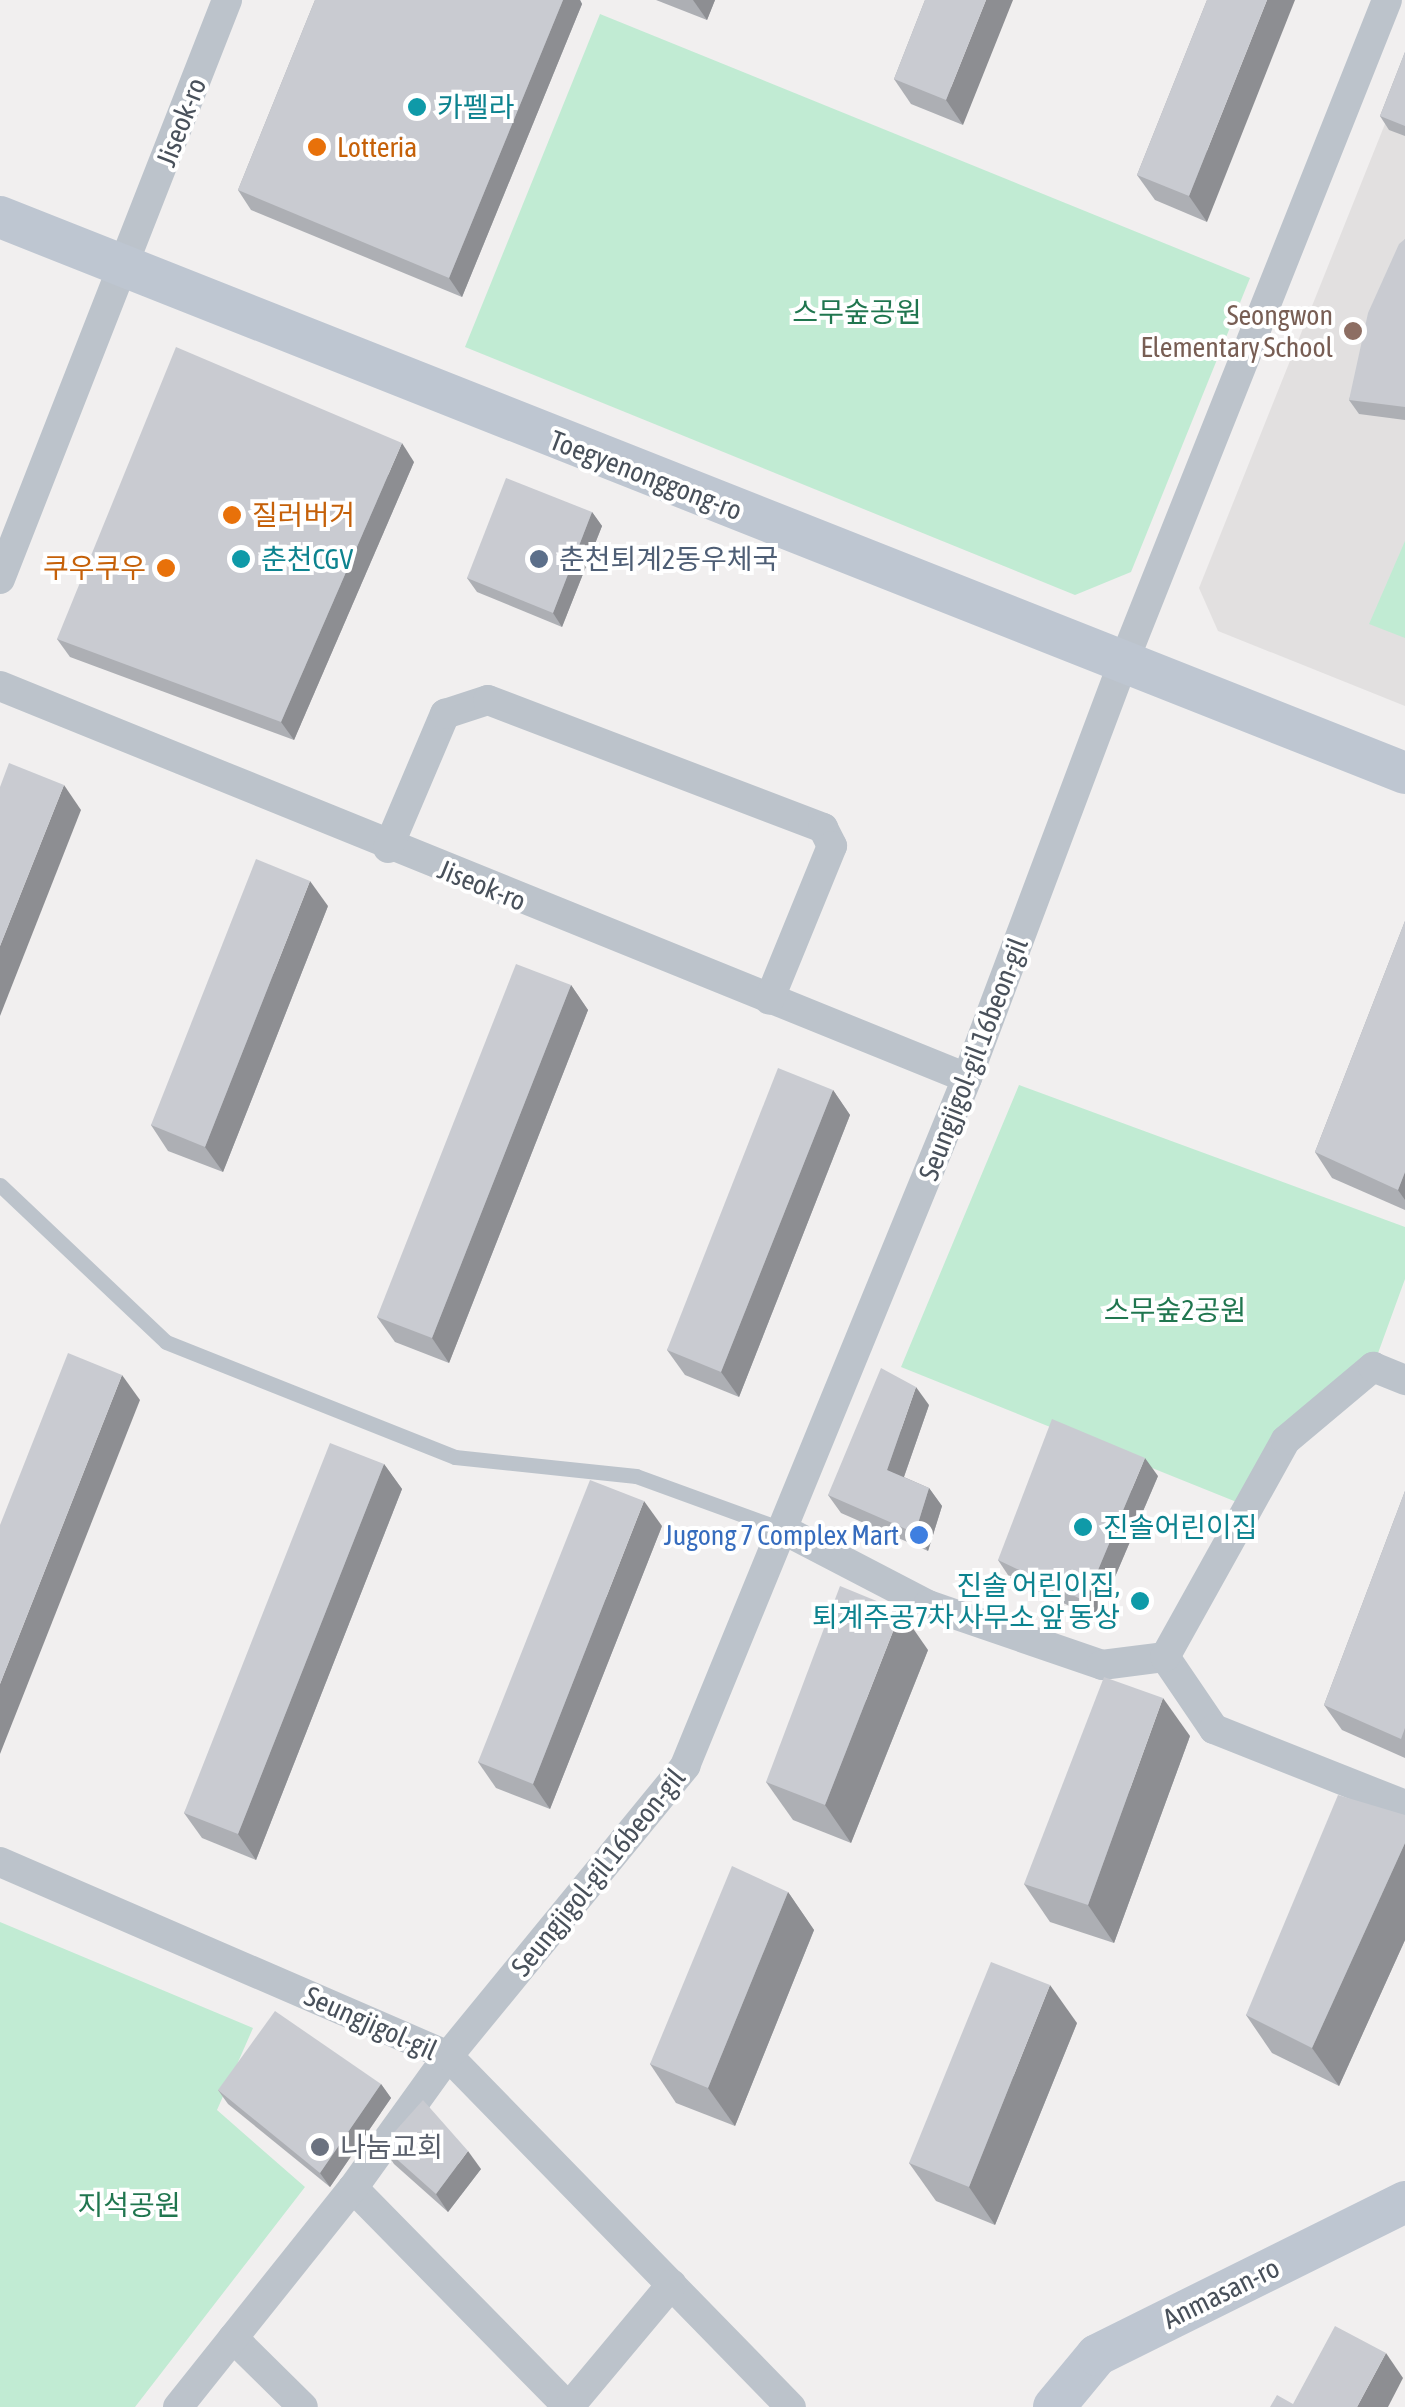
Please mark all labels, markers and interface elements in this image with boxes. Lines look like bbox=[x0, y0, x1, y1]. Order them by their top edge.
street label: Jiseok-ro bbox=[149, 73, 213, 171]
place label: 카펠라 bbox=[437, 90, 514, 124]
marker: 카펠라 bbox=[406, 96, 428, 118]
place label: Lotteria bbox=[337, 130, 417, 164]
marker: Lotteria bbox=[306, 136, 328, 158]
park label: 스무숲공원 bbox=[793, 295, 921, 329]
place label: Seongwon Elementary School bbox=[1141, 298, 1333, 364]
marker: Seongwon Elementary School bbox=[1342, 320, 1364, 342]
street label: Toegyenonggong-ro bbox=[545, 423, 747, 527]
place label: 질러버거 bbox=[252, 498, 355, 532]
marker: 질러버거 bbox=[221, 504, 243, 526]
place label: 춘천CGV bbox=[261, 542, 353, 576]
place label: 춘천퇴계2동우체국 bbox=[559, 542, 778, 576]
marker: 춘천CGV bbox=[230, 548, 252, 570]
marker: 춘천퇴계2동우체국 bbox=[528, 548, 550, 570]
place label: 쿠우쿠우 bbox=[43, 551, 146, 585]
marker: 쿠우쿠우 bbox=[155, 557, 177, 579]
street label: Jiseok-ro bbox=[433, 852, 531, 918]
street label: Seungjigol-gil 16beon-gil bbox=[911, 933, 1035, 1185]
park label: 스무숲2공원 bbox=[1104, 1293, 1246, 1327]
place label: 진솔어린이집 bbox=[1103, 1510, 1258, 1544]
marker: 진솔어린이집 bbox=[1072, 1516, 1094, 1538]
place label: Jugong 7 Complex Mart bbox=[664, 1518, 899, 1552]
marker: Jugong 7 Complex Mart bbox=[908, 1524, 930, 1546]
place label: 진솔 어린이집, 퇴계주공7차 사무소 앞 동상 bbox=[812, 1568, 1120, 1634]
marker: 진솔 어린이집, 퇴계주공7차 사무소 앞 동상 bbox=[1129, 1590, 1151, 1612]
street label: Seungjigol-gil 16beon-gil bbox=[504, 1762, 692, 1982]
street label: Seungjigol-gil bbox=[300, 1979, 442, 2067]
place label: 나눔교회 bbox=[340, 2130, 443, 2164]
marker: 나눔교회 bbox=[309, 2136, 331, 2158]
park label: 지석공원 bbox=[77, 2188, 181, 2222]
street label: Anmasan-ro bbox=[1157, 2250, 1285, 2336]

